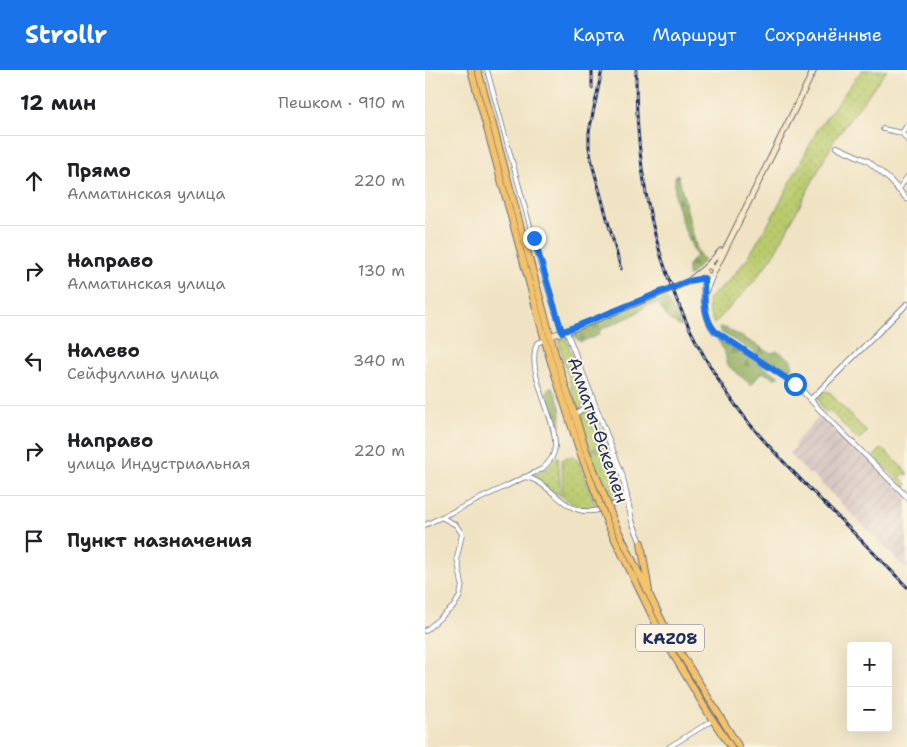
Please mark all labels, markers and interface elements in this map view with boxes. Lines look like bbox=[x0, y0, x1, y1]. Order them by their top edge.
text: Strollr bbox=[25, 19, 107, 51]
text: Карта bbox=[573, 23, 624, 47]
text: Маршрут bbox=[652, 23, 736, 47]
text: Сохранённые bbox=[764, 23, 882, 47]
text: 12 мин bbox=[20, 89, 96, 117]
text: Пешком · 910 m bbox=[278, 92, 405, 113]
text: Прямо bbox=[67, 158, 131, 183]
icon: ahead bbox=[20, 167, 48, 195]
text: 220 m bbox=[353, 170, 405, 191]
text: Алматинская улица bbox=[67, 183, 225, 204]
route end bbox=[523, 227, 546, 250]
text: Направо bbox=[67, 248, 153, 273]
icon: right bbox=[20, 257, 48, 285]
text: 130 m bbox=[358, 260, 405, 281]
text: Алматинская улица bbox=[67, 273, 225, 294]
text: Налево bbox=[67, 338, 140, 363]
icon: left bbox=[20, 347, 48, 375]
text: 340 m bbox=[353, 350, 405, 371]
street label: Алматы-Өскемен bbox=[562, 354, 634, 506]
text: Сейфуллина улица bbox=[67, 363, 219, 384]
route start bbox=[784, 373, 807, 396]
text: Направо bbox=[67, 428, 153, 453]
icon: right bbox=[20, 437, 48, 465]
text: 220 m bbox=[353, 440, 405, 461]
text: улица Индустриальная bbox=[67, 453, 251, 474]
icon: arrive bbox=[20, 527, 48, 555]
text: Пункт назначения bbox=[67, 528, 252, 553]
road number: KAZ08 bbox=[636, 624, 704, 652]
map controls bbox=[847, 642, 892, 732]
button: + bbox=[847, 642, 892, 687]
button: − bbox=[847, 687, 892, 732]

